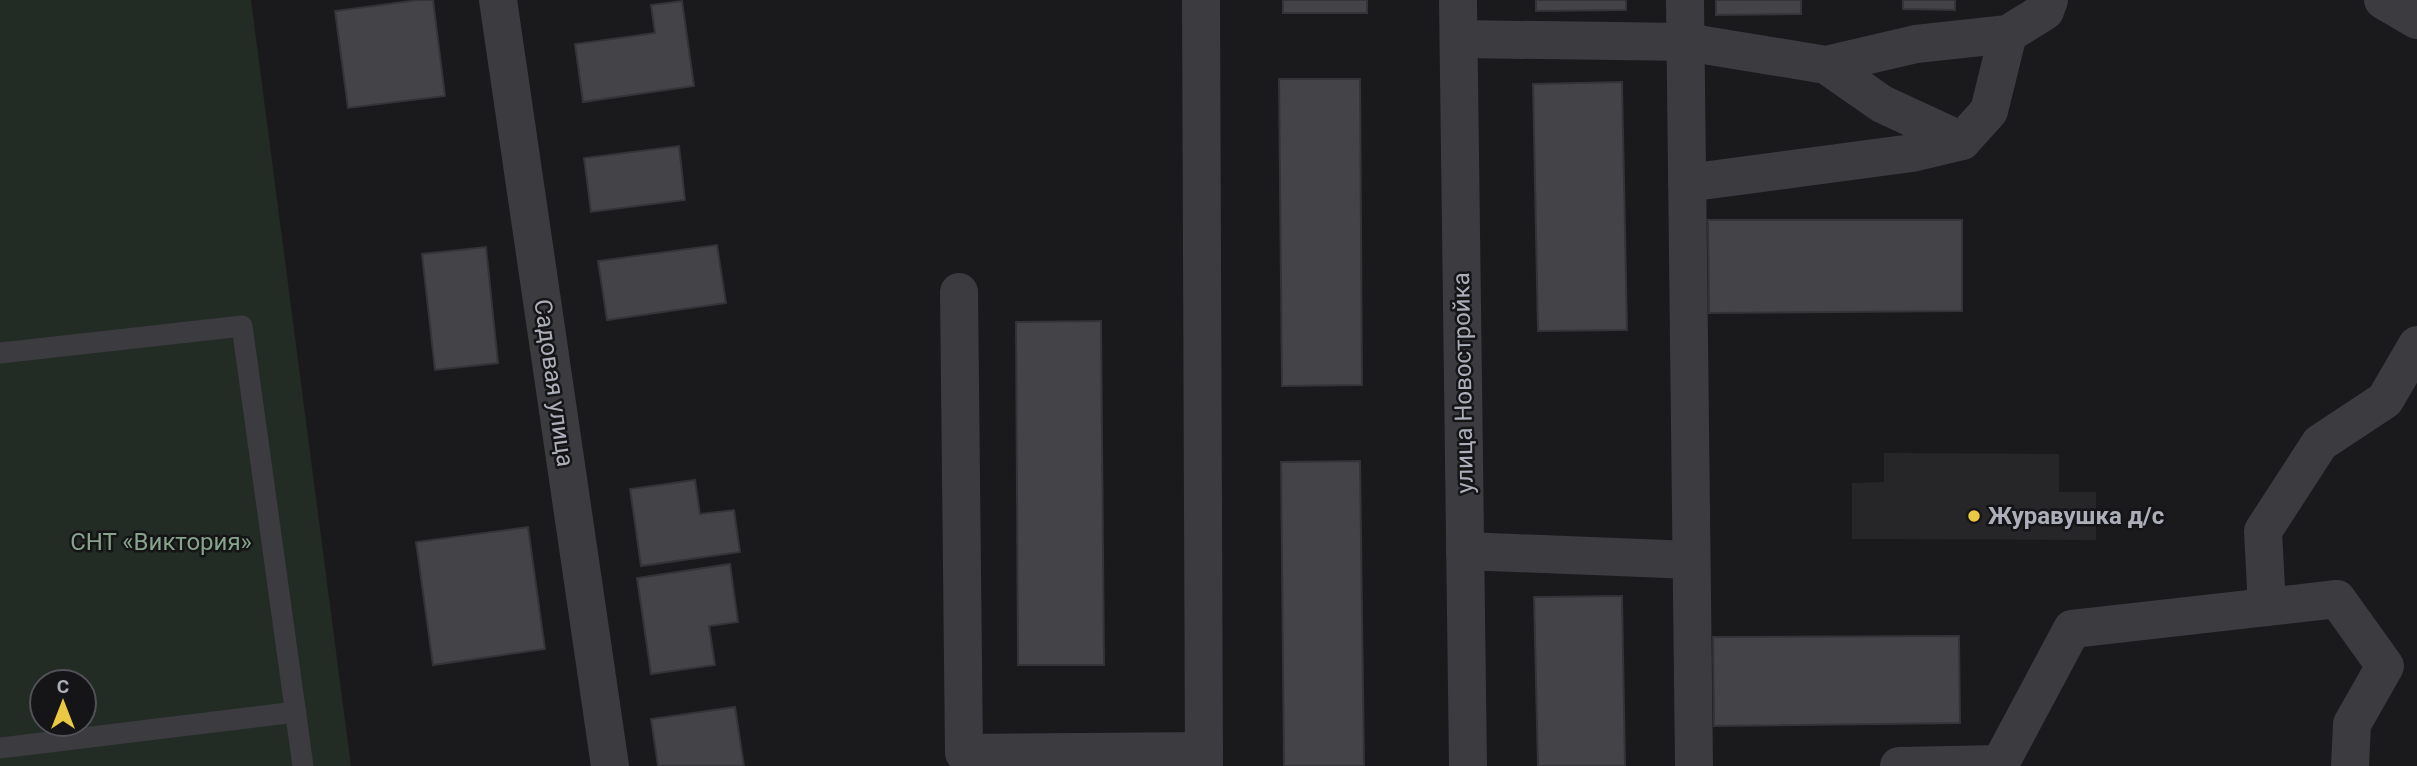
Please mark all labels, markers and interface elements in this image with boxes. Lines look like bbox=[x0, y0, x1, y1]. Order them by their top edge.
street label: улица Новостройка bbox=[1447, 272, 1479, 494]
street label: Садовая улица bbox=[528, 298, 580, 468]
place label: Журавушка д/с bbox=[1988, 502, 2164, 530]
marker: Журавушка д/с bbox=[1966, 508, 1982, 524]
park label: СНТ «Виктория» bbox=[70, 528, 252, 556]
north arrow bbox=[28, 668, 98, 738]
text: С bbox=[57, 675, 69, 698]

